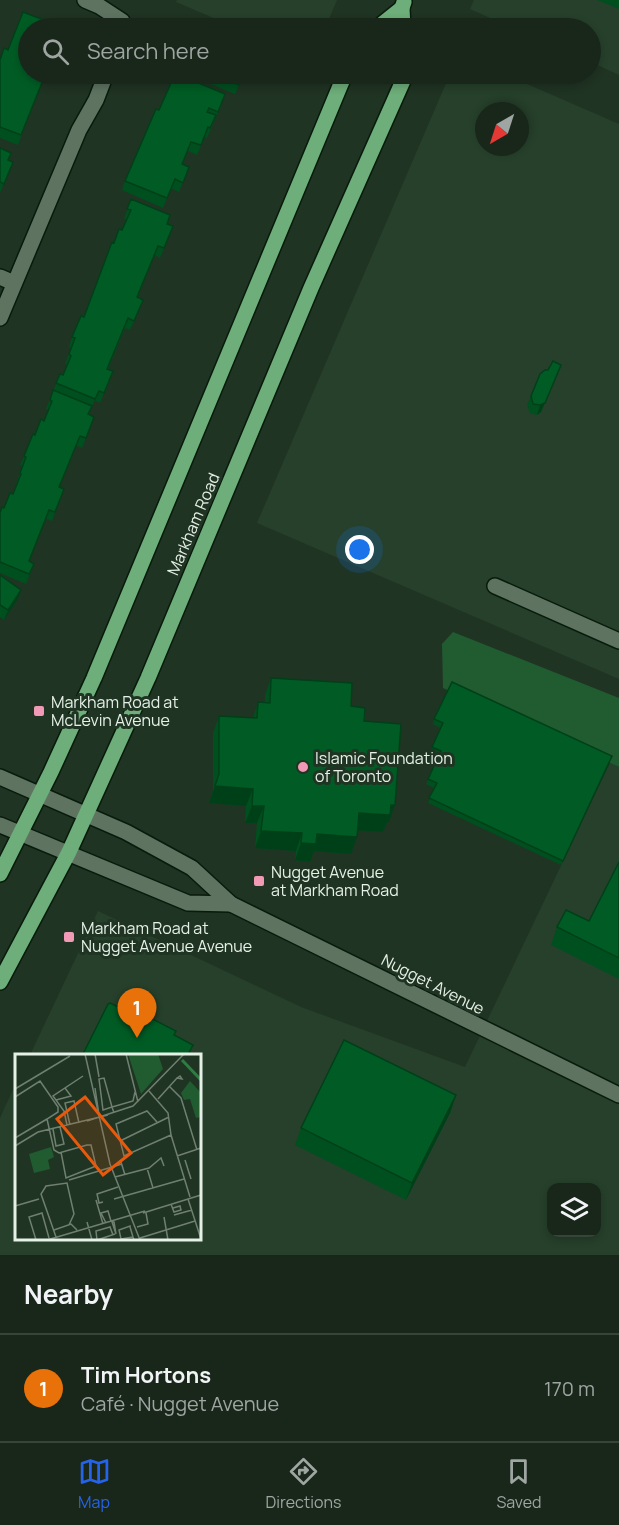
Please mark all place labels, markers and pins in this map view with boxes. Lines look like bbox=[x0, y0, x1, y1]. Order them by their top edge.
place label: Markham Road at McLevin Avenue bbox=[51, 691, 179, 731]
marker: Markham Road at McLevin Avenue bbox=[32, 704, 46, 718]
place label: Islamic Foundation of Toronto bbox=[315, 747, 453, 787]
marker: Islamic Foundation of Toronto bbox=[296, 760, 310, 774]
place label: Nugget Avenue at Markham Road bbox=[271, 861, 399, 901]
marker: Nugget Avenue at Markham Road bbox=[252, 874, 266, 888]
place label: Markham Road at Nugget Avenue Avenue bbox=[81, 917, 252, 957]
marker: Markham Road at Nugget Avenue Avenue bbox=[62, 930, 76, 944]
pin: 1 bbox=[118, 988, 156, 1038]

